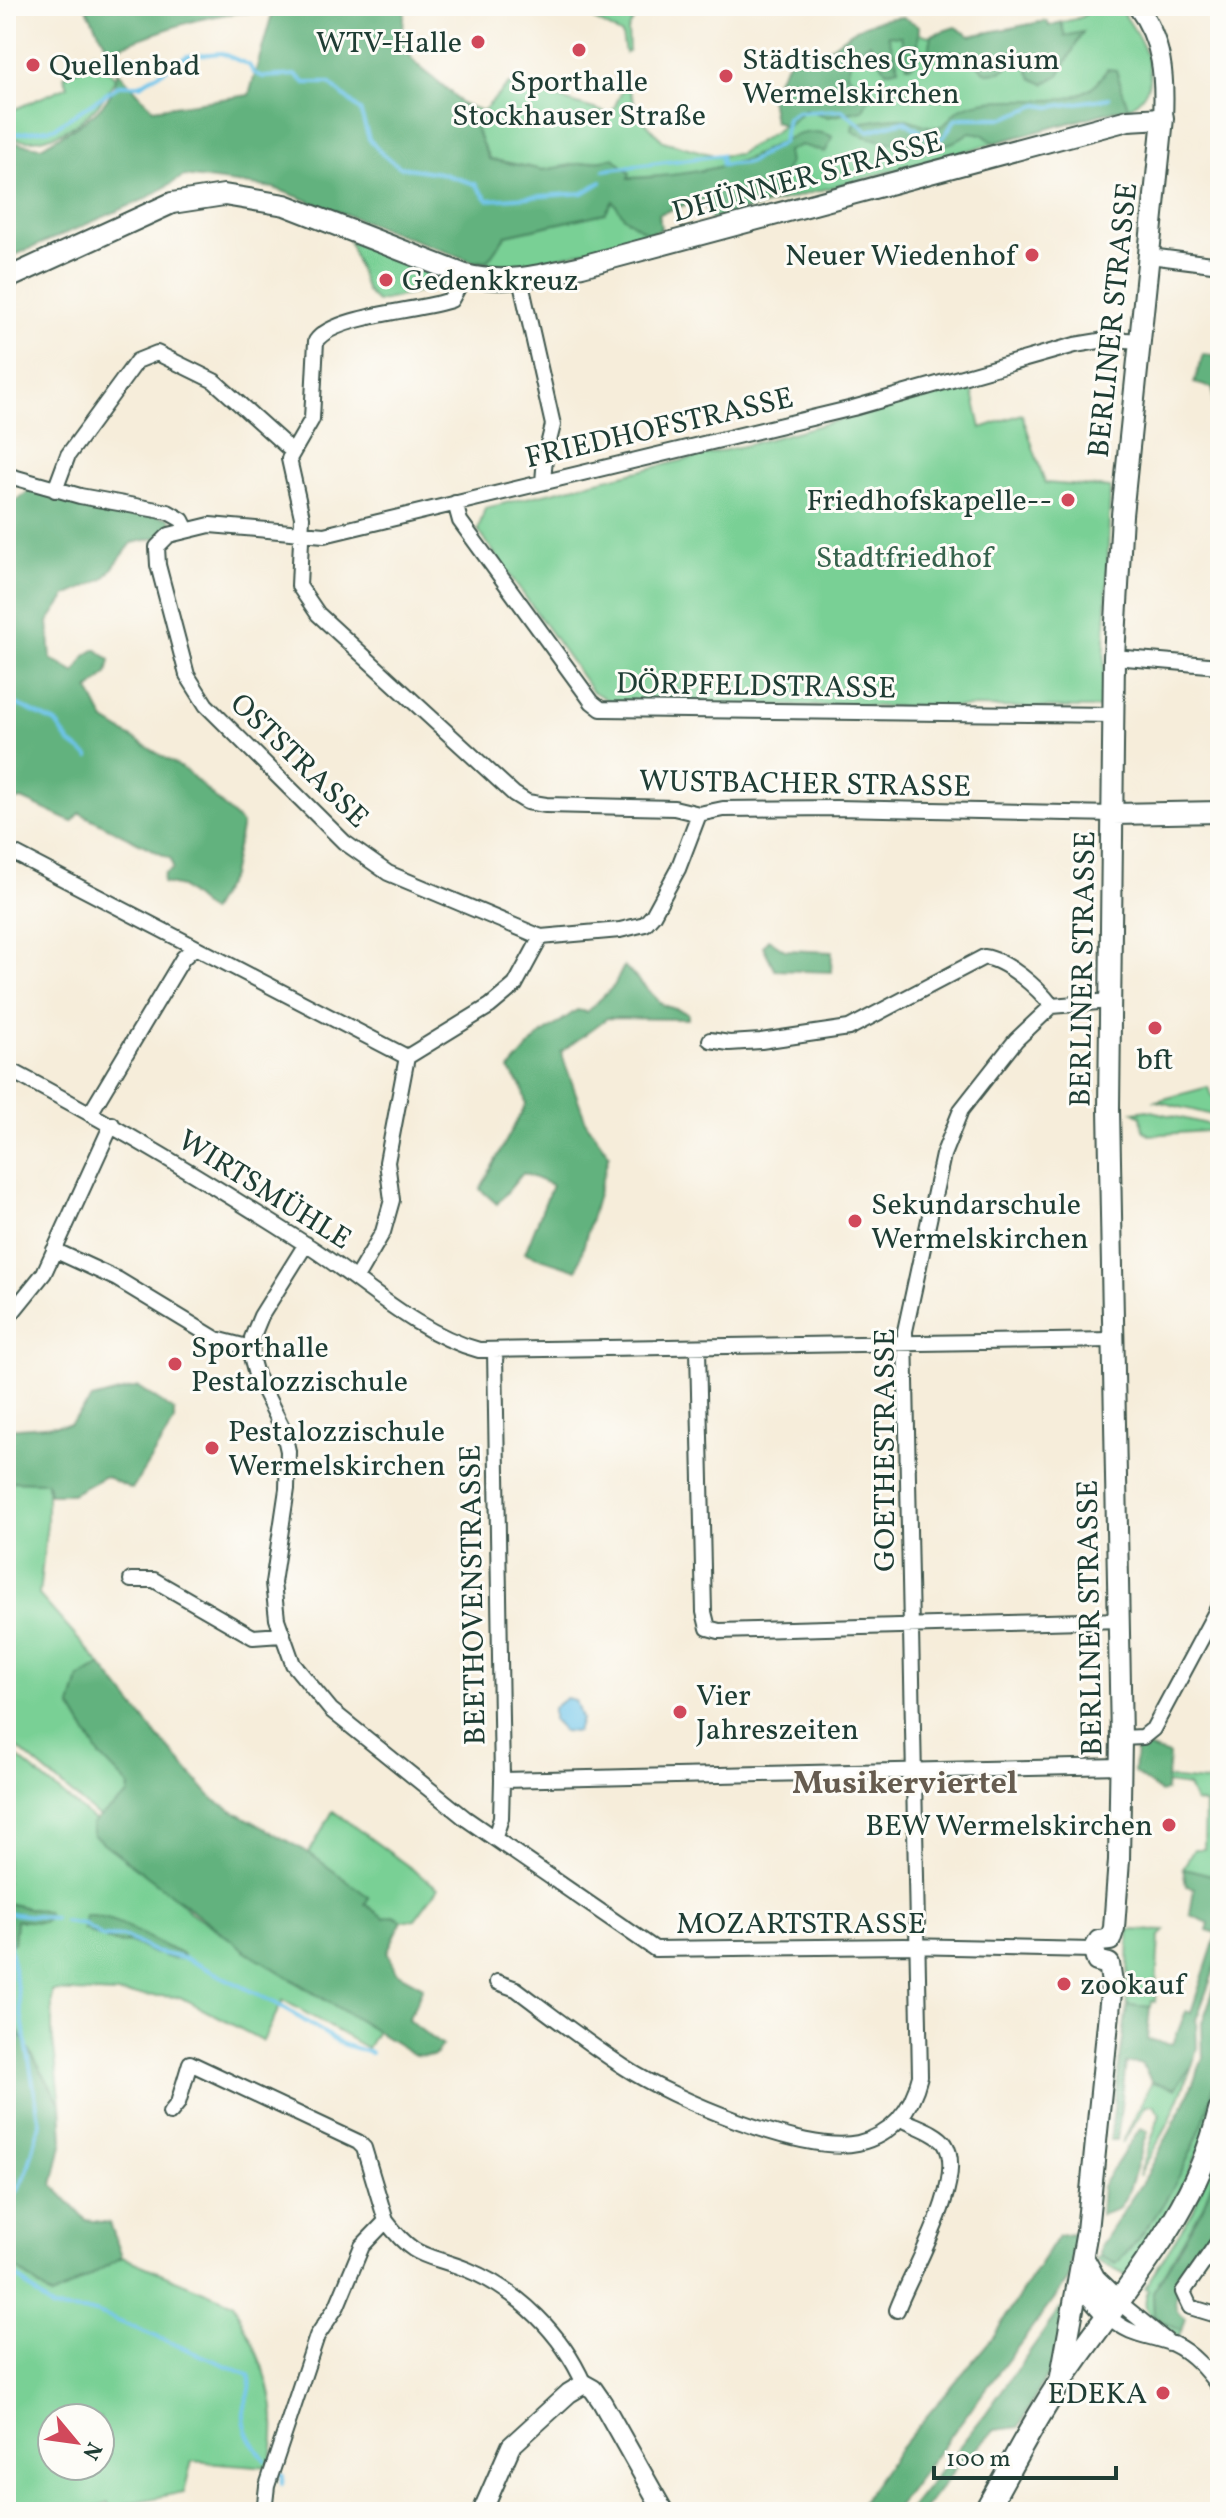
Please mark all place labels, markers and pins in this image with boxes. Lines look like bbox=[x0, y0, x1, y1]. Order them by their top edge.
place label: WTV-Halle bbox=[316, 23, 462, 65]
marker: WTV-Halle bbox=[469, 33, 487, 51]
place label: Städtisches Gymnasium Wermelskirchen bbox=[742, 40, 1060, 116]
marker: Sporthalle Stockhauser Straße bbox=[570, 41, 588, 59]
place label: Quellenbad bbox=[49, 46, 200, 88]
marker: Quellenbad bbox=[24, 56, 42, 74]
place label: Sporthalle Stockhauser Straße bbox=[452, 62, 706, 138]
marker: Städtisches Gymnasium Wermelskirchen bbox=[717, 67, 735, 85]
place label: Neuer Wiedenhof bbox=[785, 236, 1019, 278]
marker: Neuer Wiedenhof bbox=[1023, 246, 1041, 264]
place label: Gedenkkreuz bbox=[402, 261, 579, 303]
marker: Gedenkkreuz bbox=[377, 271, 395, 289]
place label: Friedhofskapelle-- bbox=[806, 481, 1052, 523]
marker: Friedhofskapelle-- bbox=[1059, 491, 1077, 509]
marker: bft bbox=[1146, 1019, 1164, 1037]
place label: bft bbox=[1136, 1040, 1174, 1082]
place label: Sekundarschule Wermelskirchen bbox=[871, 1185, 1089, 1261]
marker: Sekundarschule Wermelskirchen bbox=[846, 1212, 864, 1230]
place label: Sporthalle Pestalozzischule bbox=[191, 1328, 408, 1404]
marker: Sporthalle Pestalozzischule bbox=[166, 1355, 184, 1373]
place label: Pestalozzischule Wermelskirchen bbox=[228, 1412, 446, 1488]
marker: Pestalozzischule Wermelskirchen bbox=[203, 1439, 221, 1457]
place label: Vier Jahreszeiten bbox=[696, 1676, 859, 1752]
marker: Vier Jahreszeiten bbox=[671, 1703, 689, 1721]
place label: BEW Wermelskirchen bbox=[865, 1806, 1153, 1848]
marker: BEW Wermelskirchen bbox=[1160, 1816, 1178, 1834]
place label: zookauf bbox=[1080, 1965, 1188, 2007]
marker: zookauf bbox=[1055, 1975, 1073, 1993]
place label: EDEKA bbox=[1048, 2374, 1147, 2416]
marker: EDEKA bbox=[1154, 2384, 1172, 2402]

